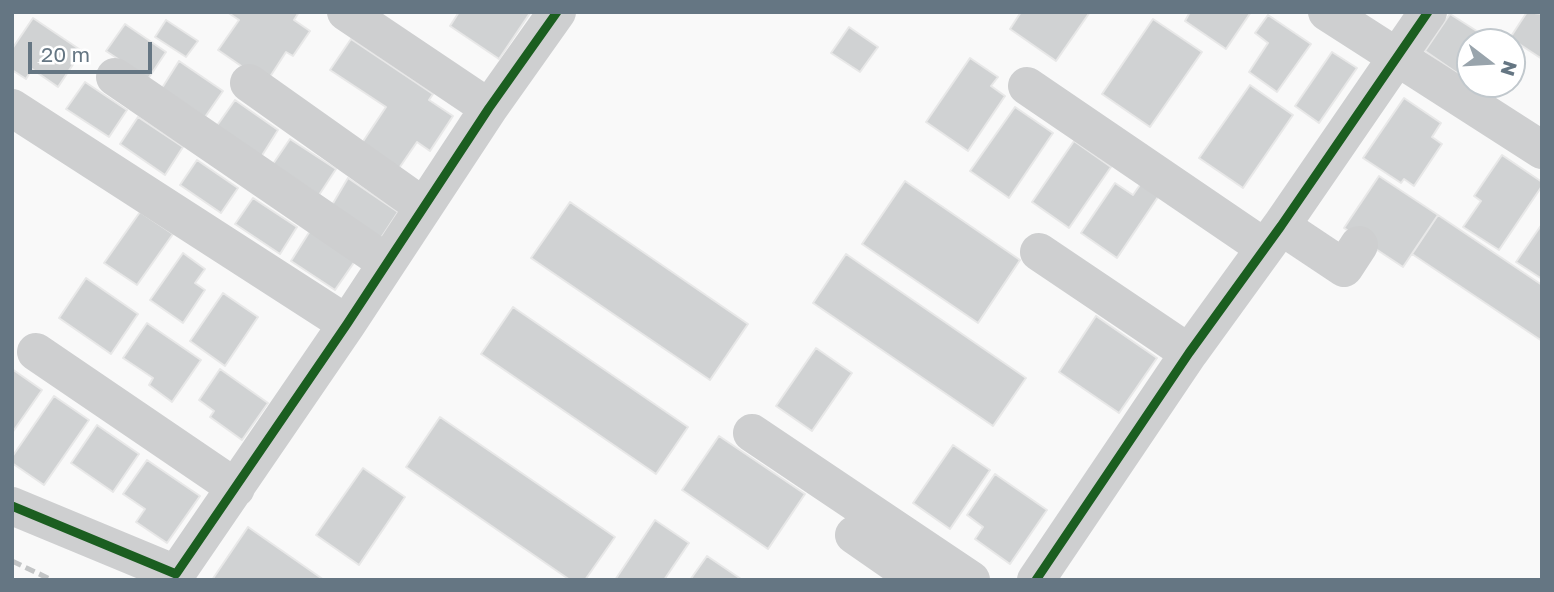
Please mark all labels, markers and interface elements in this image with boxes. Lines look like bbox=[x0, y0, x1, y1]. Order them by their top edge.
scale bar bbox=[32, 28, 156, 72]
north arrow bbox=[1456, 28, 1526, 98]
text: 20 m bbox=[41, 41, 90, 67]
text: N bbox=[1497, 58, 1523, 79]

